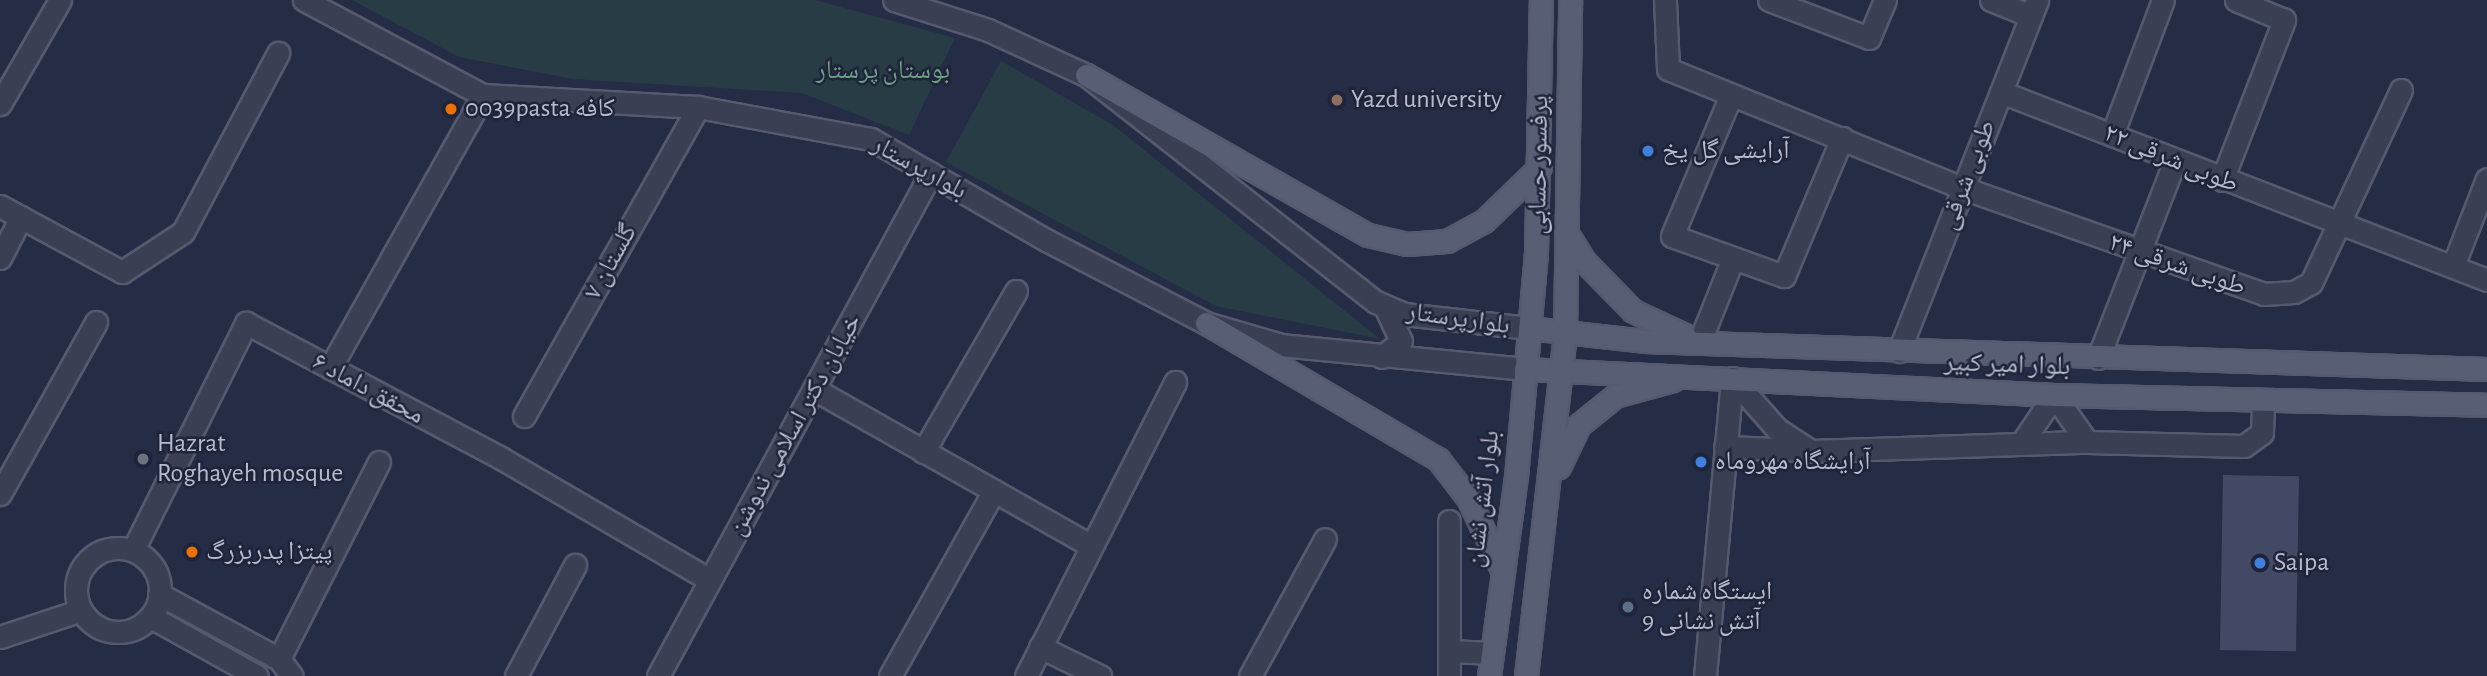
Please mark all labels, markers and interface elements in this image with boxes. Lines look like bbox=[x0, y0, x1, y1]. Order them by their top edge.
park label: بوستان پرستار bbox=[816, 55, 950, 87]
place label: Yazd university bbox=[1351, 84, 1502, 116]
marker: Yazd university bbox=[1329, 92, 1345, 108]
place label: 0039pasta کافه bbox=[465, 93, 615, 125]
street label: پرفسور حسابی bbox=[1522, 95, 1556, 235]
marker: 0039pasta کافه bbox=[443, 101, 459, 117]
street label: طوبی شرقی bbox=[1933, 116, 2003, 234]
street label: طوبی شرقی ۲۲ bbox=[2099, 118, 2243, 200]
street label: بلوارپرستار bbox=[866, 129, 972, 207]
place label: آرایشی گل یخ bbox=[1662, 135, 1789, 167]
marker: آرایشی گل یخ bbox=[1640, 143, 1656, 159]
street label: گلستان ۷ bbox=[578, 219, 644, 305]
street label: طوبی شرقی ۲۴ bbox=[2104, 227, 2250, 303]
street label: بلوارپرستار bbox=[1404, 296, 1512, 342]
street label: خيابان دکتر اسلامی ندوشن bbox=[721, 309, 869, 541]
street label: محقق داماد ۶ bbox=[307, 347, 429, 431]
street label: بلوار امیر کبیر bbox=[1943, 347, 2071, 383]
place label: Hazrat Roghayeh mosque bbox=[157, 428, 343, 490]
street label: بلوار آتش نشان bbox=[1459, 428, 1507, 570]
place label: آرایشگاه مهروماه bbox=[1715, 446, 1870, 478]
marker: Hazrat Roghayeh mosque bbox=[135, 451, 151, 467]
marker: آرایشگاه مهروماه bbox=[1693, 454, 1709, 470]
place label: پیتزا پدربزرگ bbox=[206, 536, 332, 568]
marker: پیتزا پدربزرگ bbox=[184, 544, 200, 560]
place label: Saipa bbox=[2274, 547, 2329, 579]
marker: Saipa bbox=[2252, 555, 2268, 571]
place label: ایستگاه شماره 9 آتش نشانی bbox=[1642, 576, 1772, 638]
marker: ایستگاه شماره 9 آتش نشانی bbox=[1620, 599, 1636, 615]

